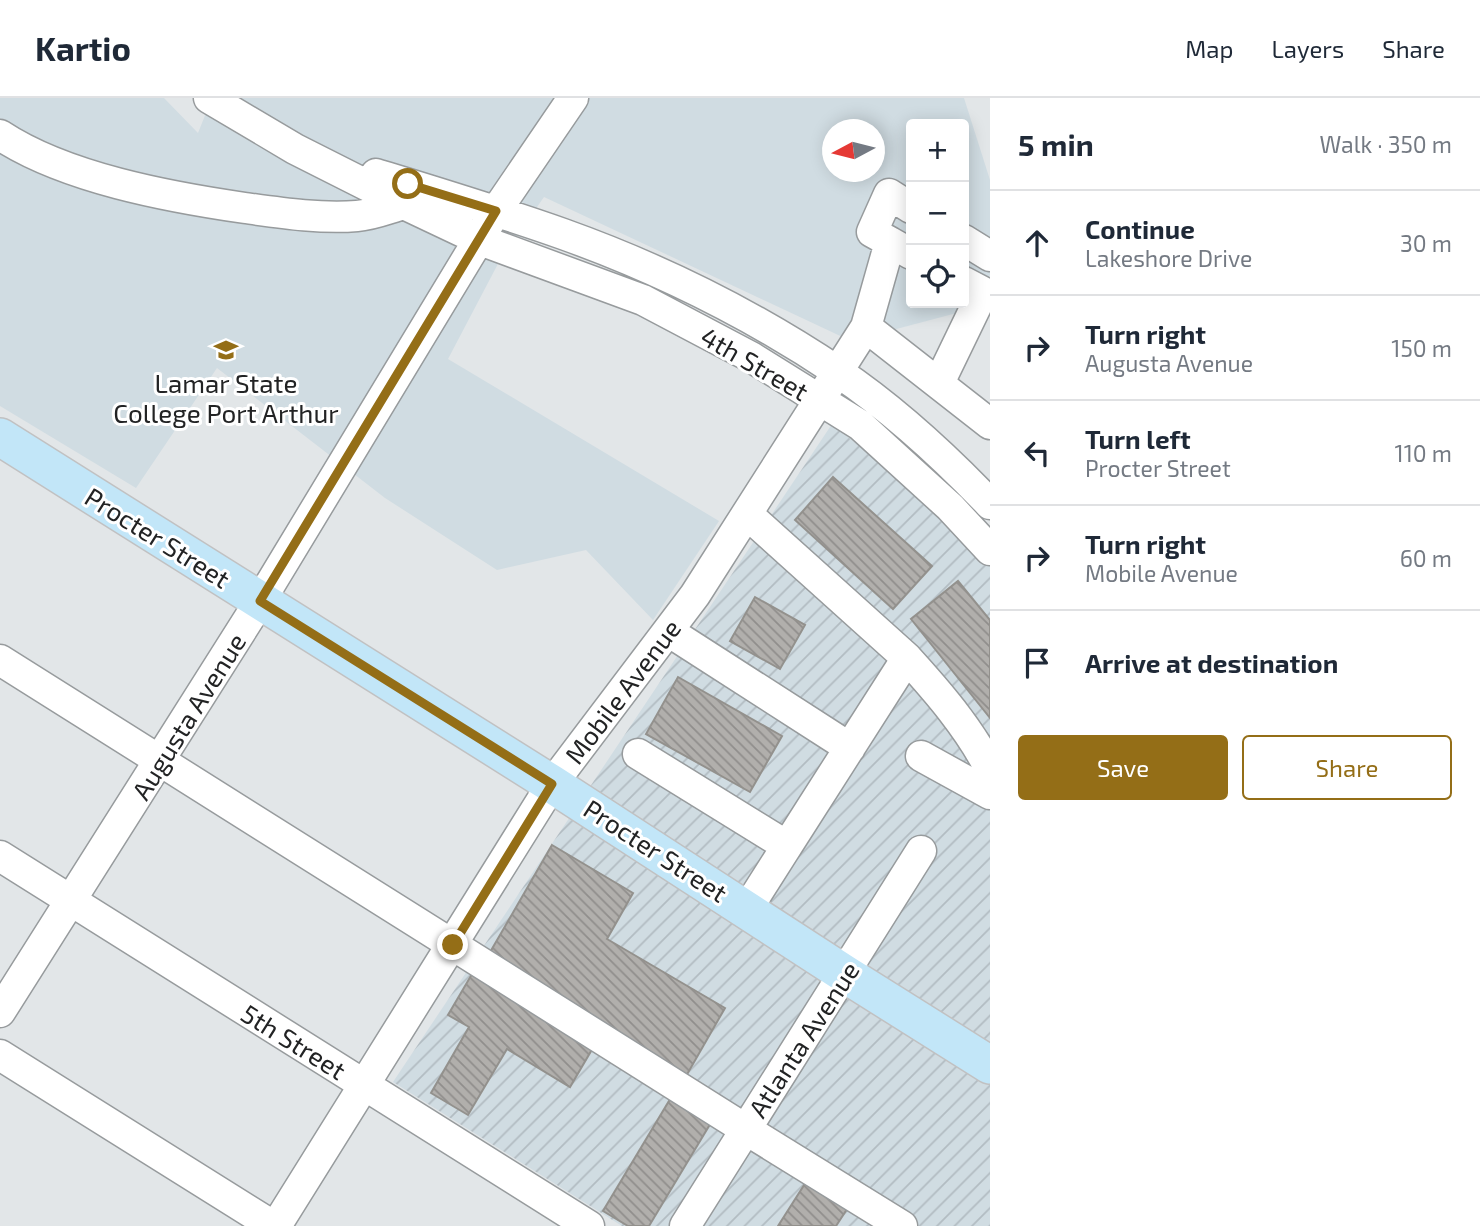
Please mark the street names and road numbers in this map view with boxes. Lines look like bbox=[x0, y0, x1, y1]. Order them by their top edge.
street label: 4th Street bbox=[696, 320, 814, 406]
street label: Procter Street bbox=[80, 480, 236, 594]
street label: Mobile Avenue bbox=[558, 613, 686, 769]
street label: Augusta Avenue bbox=[125, 627, 251, 805]
street label: Procter Street bbox=[578, 792, 734, 908]
street label: Atlanta Avenue bbox=[741, 955, 865, 1123]
street label: 5th Street bbox=[236, 997, 352, 1085]

